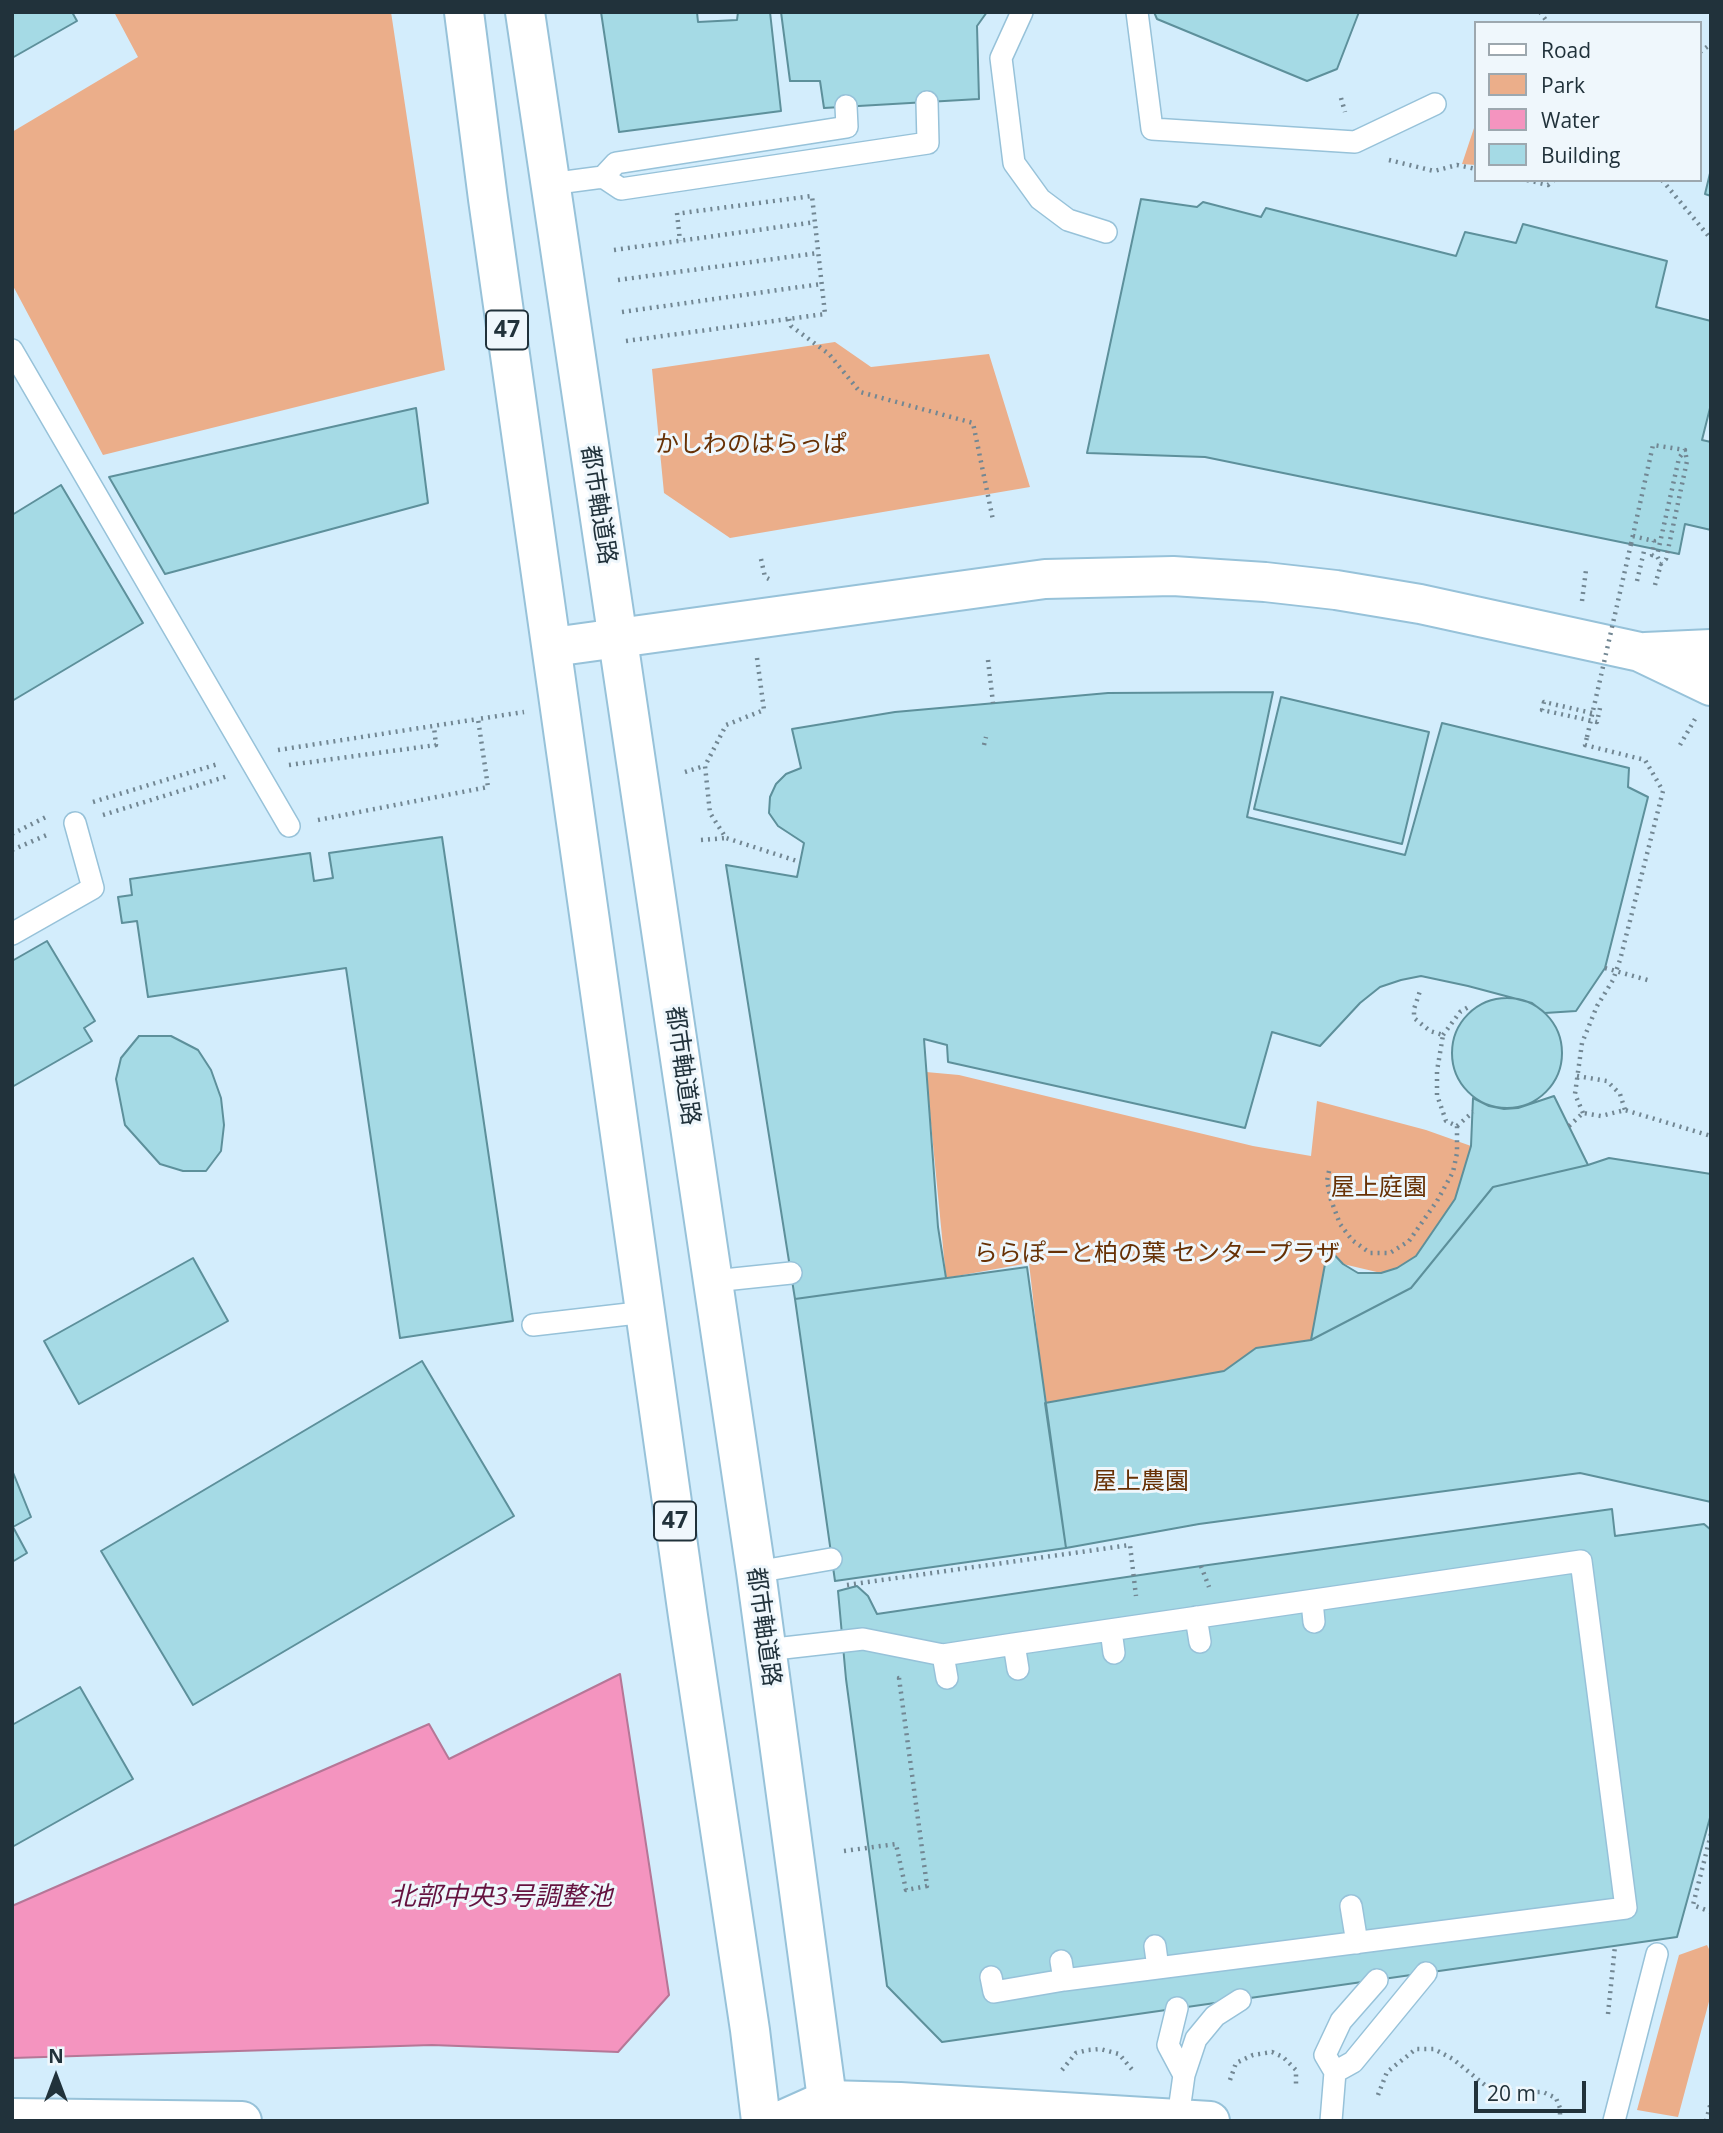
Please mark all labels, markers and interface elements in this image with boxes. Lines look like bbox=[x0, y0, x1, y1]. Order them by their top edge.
legend bbox=[1474, 21, 1702, 182]
text: Road bbox=[1541, 36, 1591, 64]
text: Park bbox=[1541, 71, 1585, 99]
text: Water bbox=[1541, 106, 1600, 134]
text: Building bbox=[1541, 141, 1620, 169]
road number: 47 bbox=[486, 310, 528, 350]
park label: かしわのはらっぱ bbox=[655, 431, 847, 459]
street label: 都市軸道路 bbox=[574, 443, 622, 567]
street label: 都市軸道路 bbox=[659, 1005, 705, 1127]
park label: 屋上庭園 bbox=[1331, 1174, 1427, 1202]
park label: ららぽーと柏の葉 センタープラザ bbox=[974, 1240, 1340, 1268]
park label: 屋上農園 bbox=[1093, 1468, 1189, 1496]
road number: 47 bbox=[654, 1502, 696, 1540]
street label: 都市軸道路 bbox=[740, 1566, 786, 1688]
water label: 北部中央3号調整池 bbox=[390, 1882, 612, 1914]
north arrow bbox=[21, 2042, 91, 2112]
text: N bbox=[48, 2043, 64, 2069]
scale bar bbox=[1478, 2066, 1590, 2110]
text: 20 m bbox=[1487, 2079, 1536, 2107]

